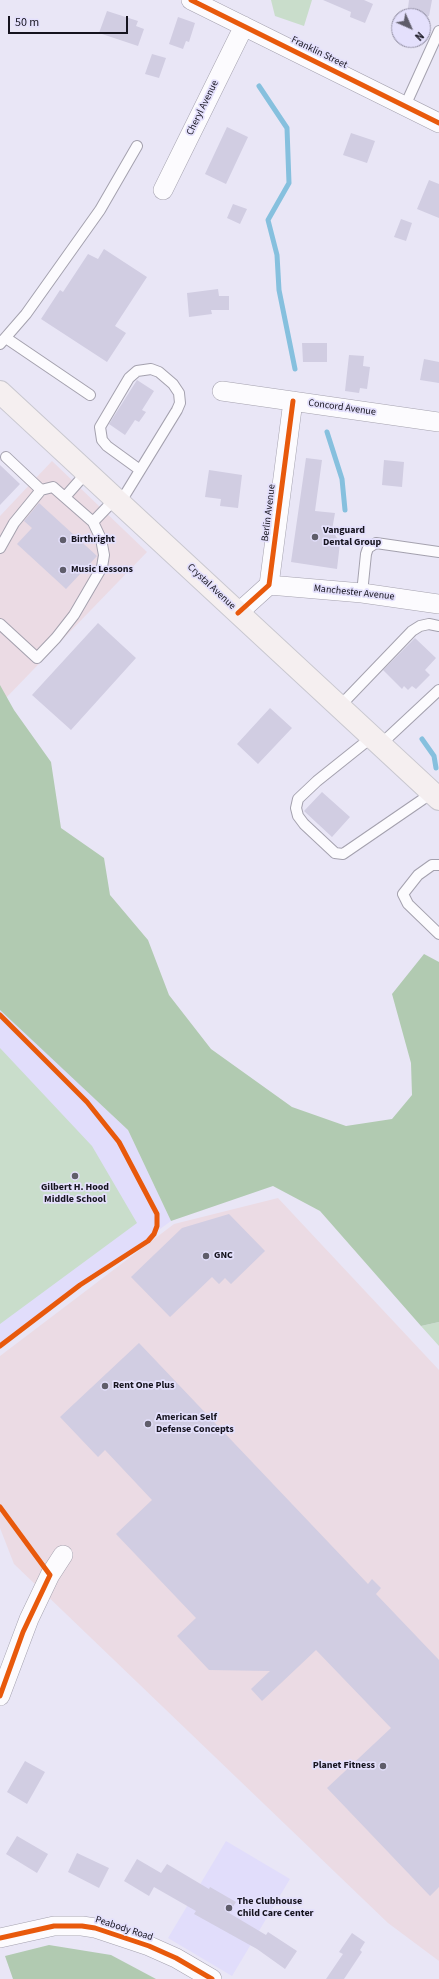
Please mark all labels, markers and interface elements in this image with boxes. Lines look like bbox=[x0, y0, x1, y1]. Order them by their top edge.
scale bar bbox=[10, 8, 130, 34]
north arrow bbox=[391, 8, 431, 48]
text: 50 m bbox=[15, 14, 39, 31]
text: N bbox=[411, 28, 427, 44]
street label: Franklin Street bbox=[289, 34, 349, 72]
street label: Cheryl Avenue bbox=[184, 78, 222, 138]
street label: Concord Avenue bbox=[307, 397, 377, 419]
street label: Berlin Avenue bbox=[260, 484, 278, 542]
place label: Vanguard Dental Group bbox=[323, 525, 381, 548]
marker: Vanguard Dental Group bbox=[310, 532, 320, 542]
place label: Birthright bbox=[71, 534, 115, 546]
marker: Birthright bbox=[58, 535, 68, 545]
street label: Crystal Avenue bbox=[184, 562, 238, 612]
place label: Music Lessons bbox=[71, 564, 133, 576]
marker: Music Lessons bbox=[58, 565, 68, 575]
street label: Manchester Avenue bbox=[313, 583, 395, 603]
marker: Gilbert H. Hood Middle School bbox=[70, 1171, 80, 1181]
place label: Gilbert H. Hood Middle School bbox=[41, 1182, 109, 1206]
place label: GNC bbox=[214, 1250, 233, 1262]
marker: GNC bbox=[201, 1251, 211, 1261]
place label: Rent One Plus bbox=[113, 1380, 174, 1392]
marker: Rent One Plus bbox=[100, 1381, 110, 1391]
place label: American Self Defense Concepts bbox=[156, 1412, 234, 1436]
marker: American Self Defense Concepts bbox=[143, 1419, 153, 1429]
place label: Planet Fitness bbox=[313, 1760, 375, 1772]
marker: Planet Fitness bbox=[378, 1761, 388, 1771]
place label: The Clubhouse Child Care Center bbox=[237, 1896, 314, 1920]
marker: The Clubhouse Child Care Center bbox=[224, 1903, 234, 1913]
street label: Peabody Road bbox=[94, 1914, 154, 1944]

